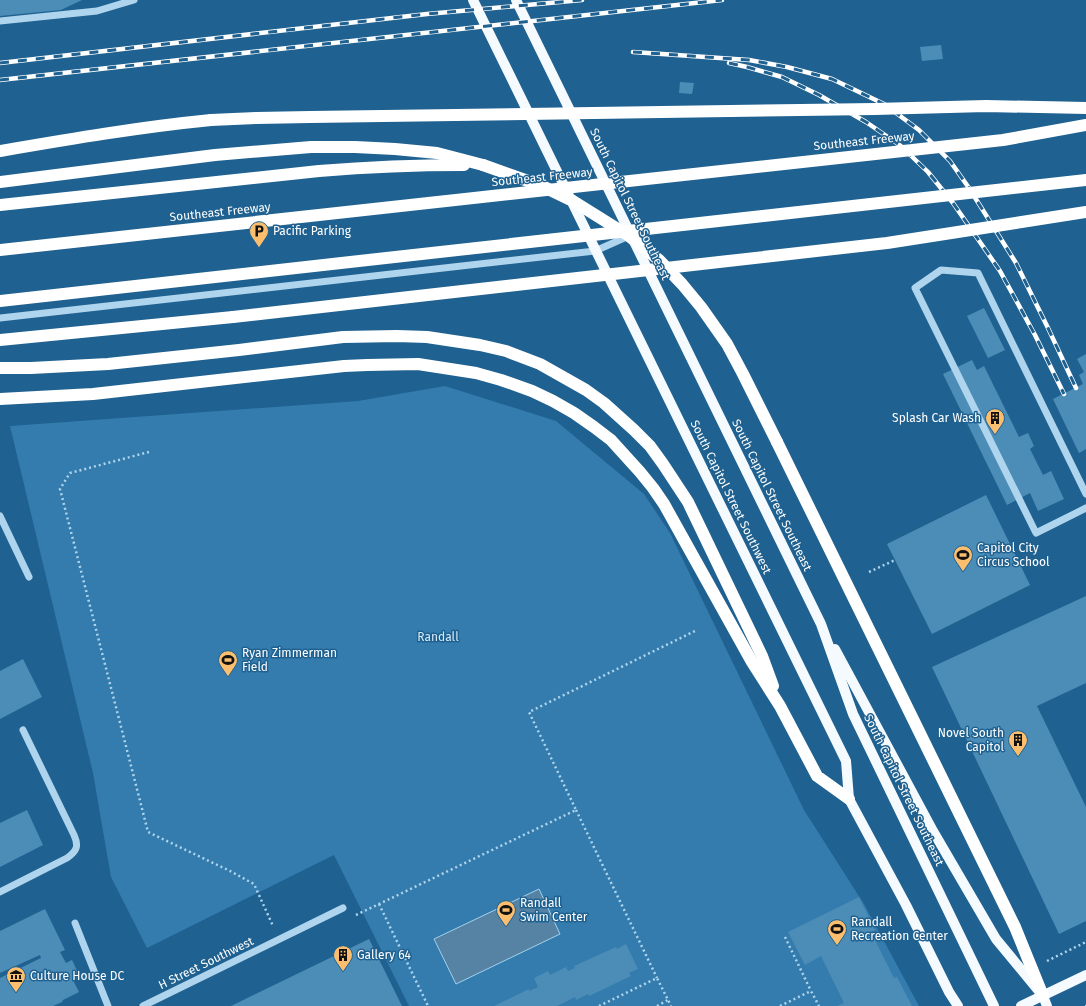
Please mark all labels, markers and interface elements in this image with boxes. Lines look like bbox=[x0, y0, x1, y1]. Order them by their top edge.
street label: South Capitol Street Southeast bbox=[587, 126, 673, 283]
street label: Southeast Freeway bbox=[813, 129, 915, 153]
street label: Southeast Freeway bbox=[491, 165, 593, 189]
street label: Southeast Freeway bbox=[169, 200, 271, 224]
parking icon: Pacific Parking bbox=[248, 220, 270, 248]
place label: Pacific Parking bbox=[273, 224, 352, 238]
building icon: Splash Car Wash bbox=[984, 407, 1006, 435]
place label: Splash Car Wash bbox=[892, 411, 981, 425]
street label: South Capitol Street Southeast bbox=[729, 417, 815, 574]
street label: South Capitol Street Southwest bbox=[688, 418, 775, 577]
place label: Capitol City Circus School bbox=[977, 541, 1050, 569]
sports icon: Capitol City Circus School bbox=[952, 544, 974, 572]
park label: Randall bbox=[417, 630, 459, 644]
place label: Ryan Zimmerman Field bbox=[242, 646, 337, 674]
sports icon: Ryan Zimmerman Field bbox=[217, 649, 239, 677]
street label: South Capitol Street Southeast bbox=[861, 712, 947, 869]
place label: Novel South Capitol bbox=[938, 726, 1004, 754]
building icon: Novel South Capitol bbox=[1007, 729, 1029, 757]
place label: Randall Swim Center bbox=[520, 896, 588, 924]
sports icon: Randall Swim Center bbox=[495, 899, 517, 927]
place label: Randall Recreation Center bbox=[851, 915, 948, 943]
sports icon: Randall Recreation Center bbox=[826, 918, 848, 946]
street label: H Street Southwest bbox=[156, 934, 256, 992]
building icon: Gallery 64 bbox=[332, 944, 354, 972]
place label: Gallery 64 bbox=[357, 948, 412, 962]
museum icon: Culture House DC bbox=[5, 965, 27, 993]
place label: Culture House DC bbox=[30, 969, 125, 983]

